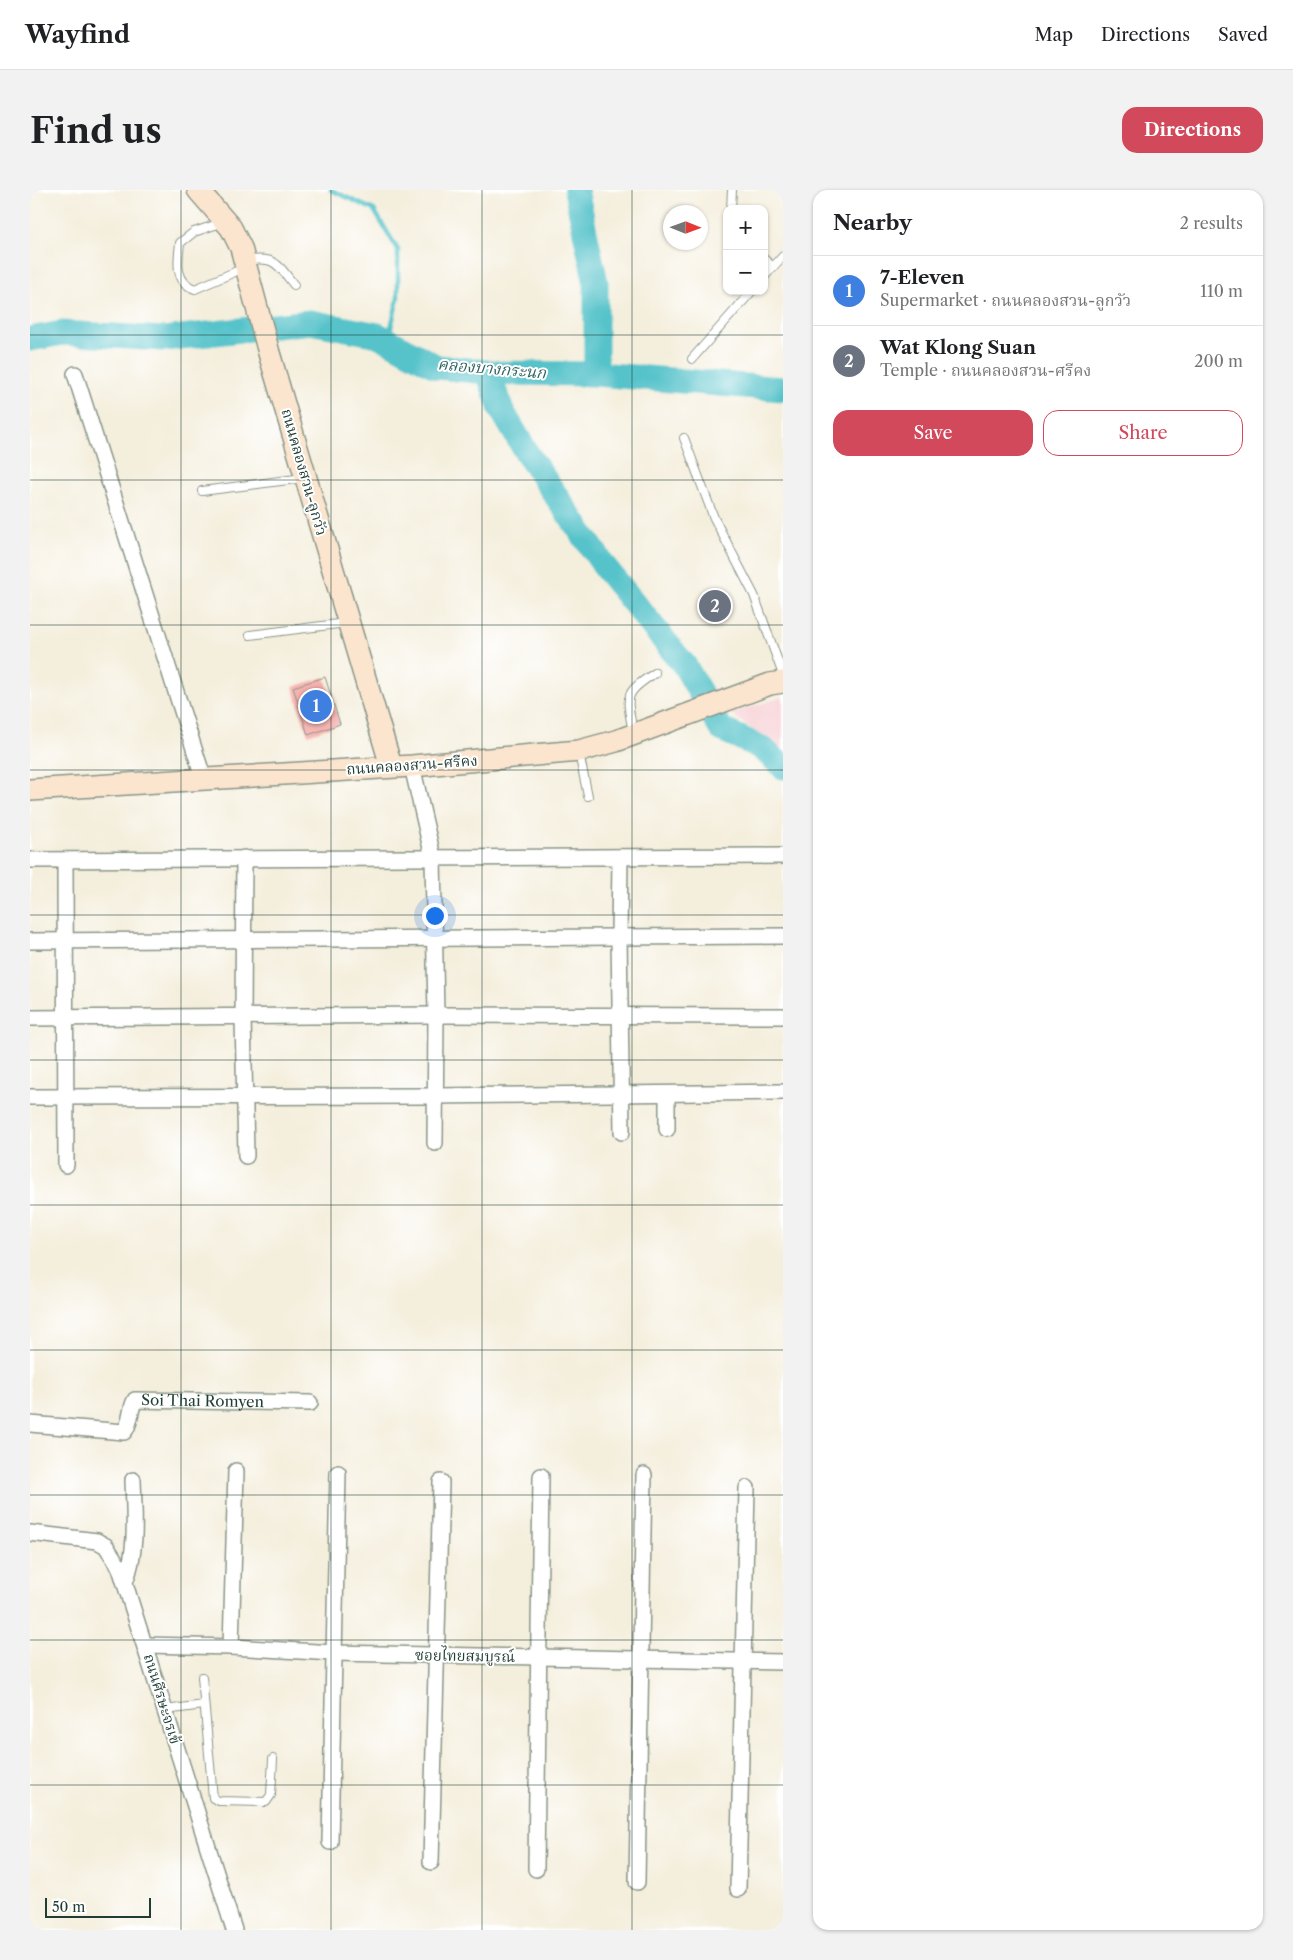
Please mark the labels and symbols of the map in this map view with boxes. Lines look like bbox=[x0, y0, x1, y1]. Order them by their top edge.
north arrow bbox=[663, 205, 708, 250]
water label: คลองบางกระนก bbox=[437, 353, 548, 383]
street label: ถนนคลองสวน-ลูกวัว bbox=[276, 406, 332, 538]
pin: 2 bbox=[699, 587, 731, 625]
pin: 1 bbox=[300, 687, 332, 725]
street label: ถนนคลองสวน-ศรีคง bbox=[346, 750, 478, 779]
your location bbox=[422, 903, 448, 929]
street label: Soi Thai Romyen bbox=[141, 1390, 265, 1411]
street label: ซอยไทยสมบูรณ์ bbox=[415, 1644, 516, 1667]
street label: ถนนศีรษะจรเข้ bbox=[140, 1651, 185, 1746]
scale bar bbox=[45, 1895, 151, 1918]

